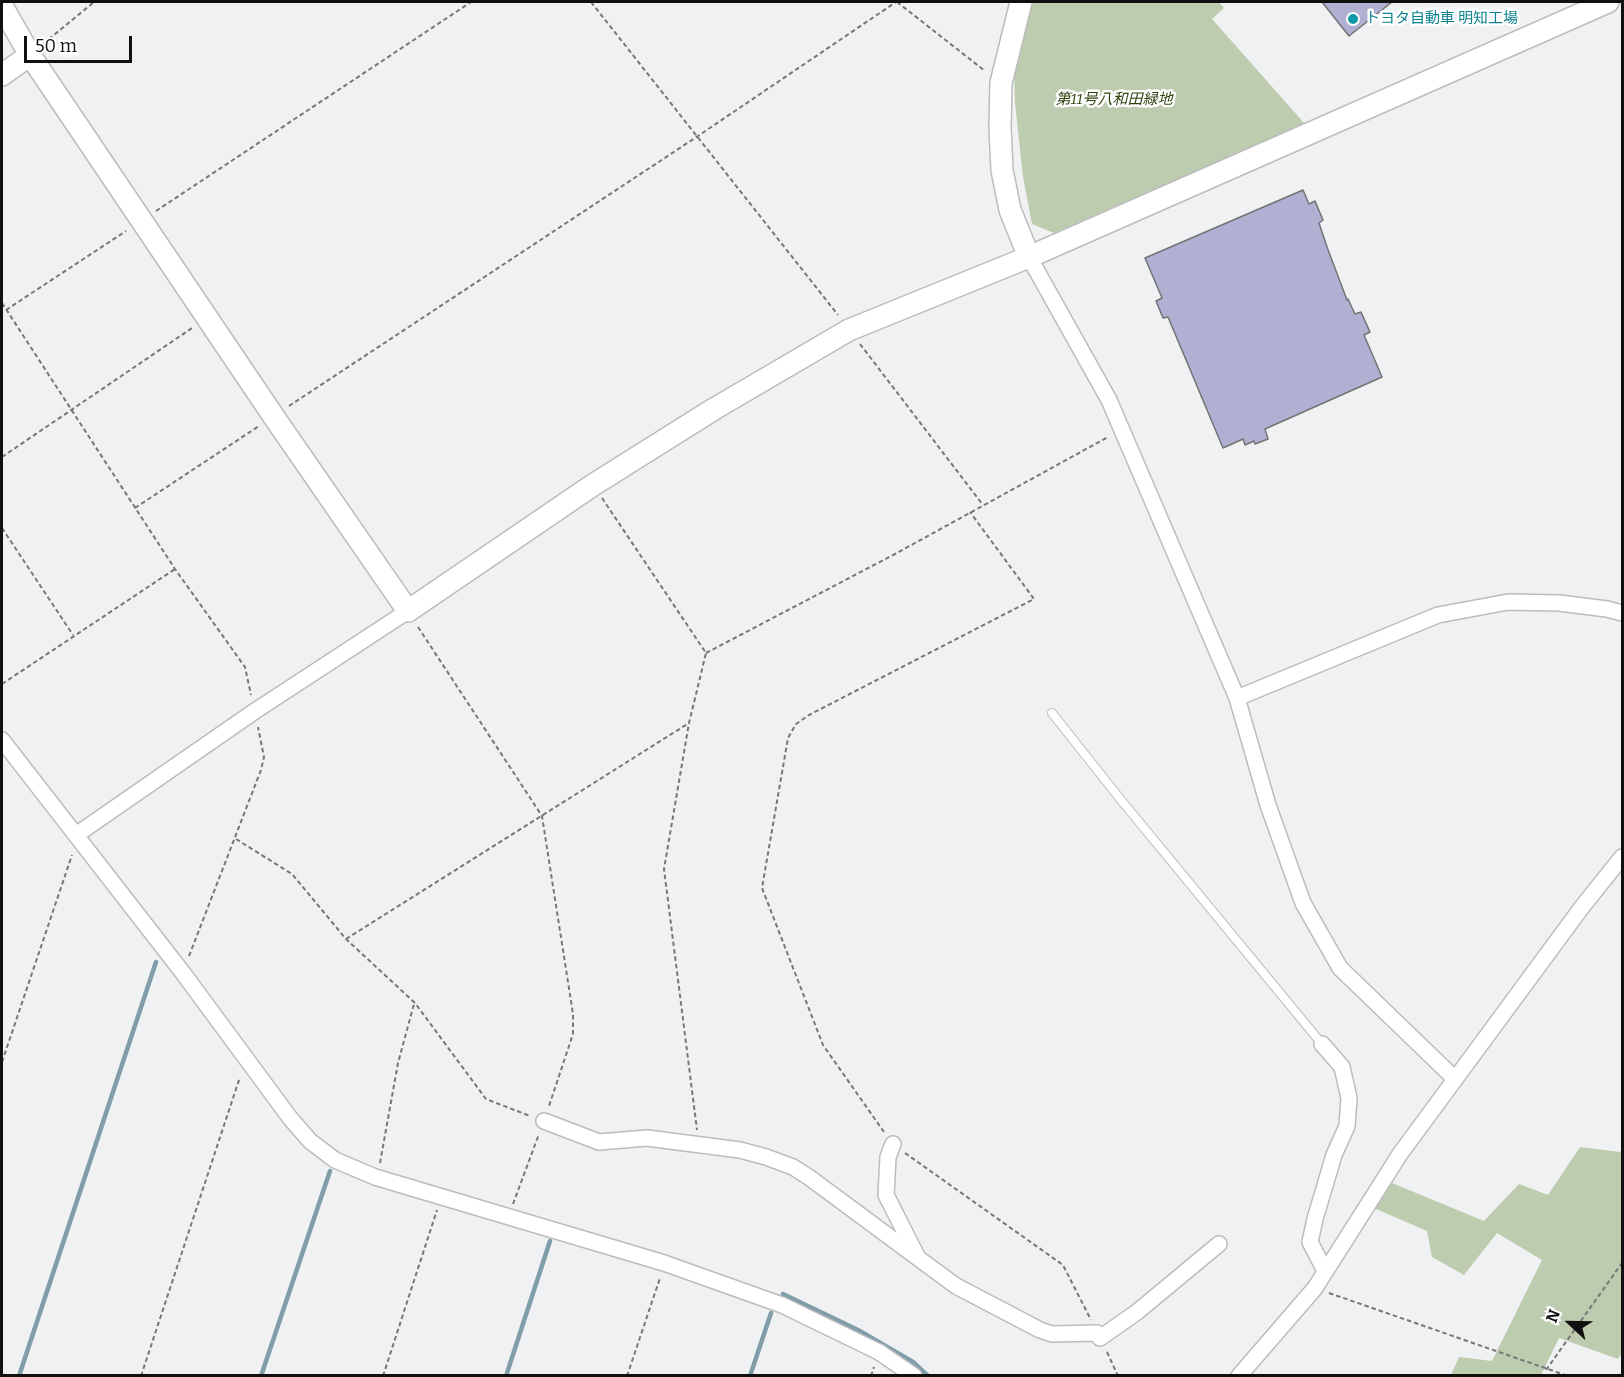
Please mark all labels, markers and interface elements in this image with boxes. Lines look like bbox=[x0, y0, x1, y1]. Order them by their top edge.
place label: トヨタ自動車 明知工場 bbox=[1365, 10, 1518, 28]
marker: トヨタ自動車 明知工場 bbox=[1346, 12, 1360, 26]
scale bar bbox=[27, 24, 135, 62]
text: 50 m bbox=[35, 35, 77, 57]
park label: 第11号八和田緑地 bbox=[1056, 91, 1172, 109]
north arrow bbox=[1540, 1293, 1600, 1353]
text: N bbox=[1542, 1307, 1564, 1325]

